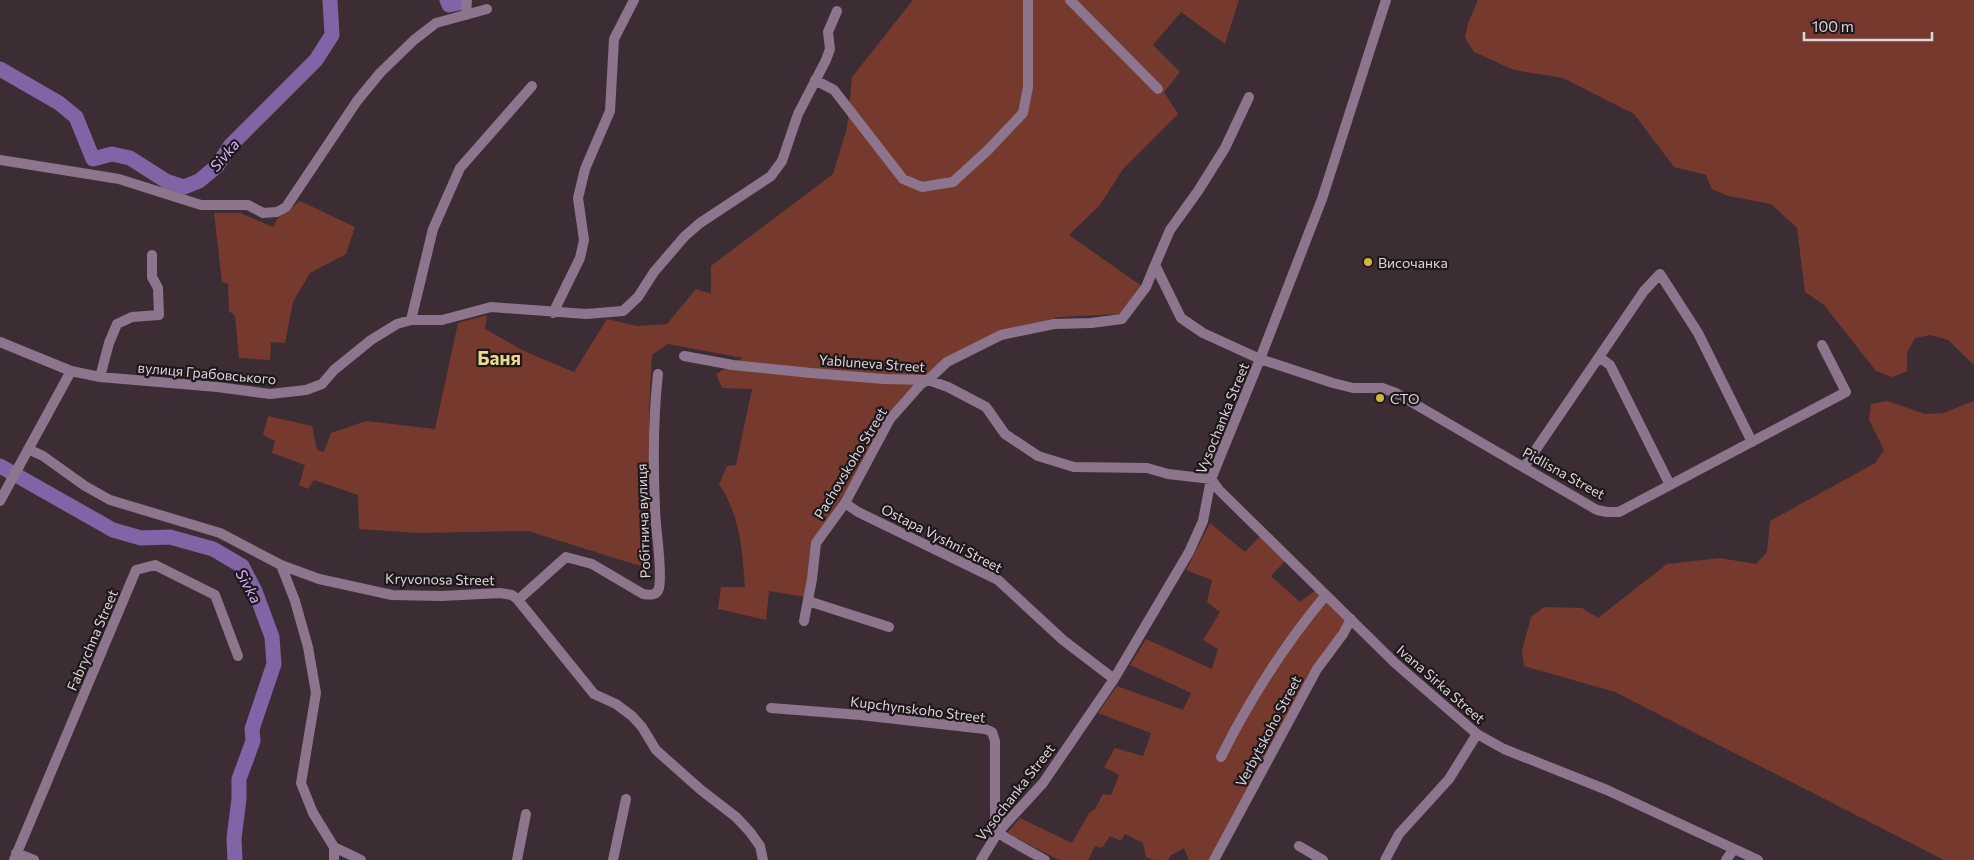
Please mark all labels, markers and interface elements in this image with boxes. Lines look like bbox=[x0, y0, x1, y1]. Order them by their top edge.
scale bar bbox=[1804, 10, 1932, 42]
text: 100 m bbox=[1812, 17, 1854, 35]
water label: Sivka bbox=[205, 135, 243, 175]
place label: Височанка bbox=[1378, 254, 1448, 271]
marker: Височанка bbox=[1362, 256, 1374, 268]
district label: Баня bbox=[477, 346, 521, 369]
street label: Yabluneva Street bbox=[818, 351, 926, 375]
street label: вулиця Грабовського bbox=[137, 358, 277, 388]
street label: Vysochanka Street bbox=[1192, 360, 1252, 476]
place label: СТО bbox=[1390, 390, 1420, 407]
marker: СТО bbox=[1374, 392, 1386, 404]
street label: Pachovskoho Street bbox=[810, 404, 890, 522]
street label: Pidlisna Street bbox=[1520, 443, 1608, 503]
street label: Робітнича вулиця bbox=[633, 463, 653, 579]
street label: Ostapa Vyshni Street bbox=[879, 500, 1006, 576]
water label: Sivka bbox=[232, 566, 266, 606]
street label: Kryvonosa Street bbox=[385, 570, 495, 588]
street label: Fabrychna Street bbox=[63, 587, 121, 693]
street label: Ivana Sirka Street bbox=[1394, 641, 1489, 727]
street label: Verbytskoho Street bbox=[1232, 672, 1305, 789]
street label: Kupchynskoho Street bbox=[849, 692, 987, 726]
street label: Vysochanka Street bbox=[972, 740, 1058, 844]

